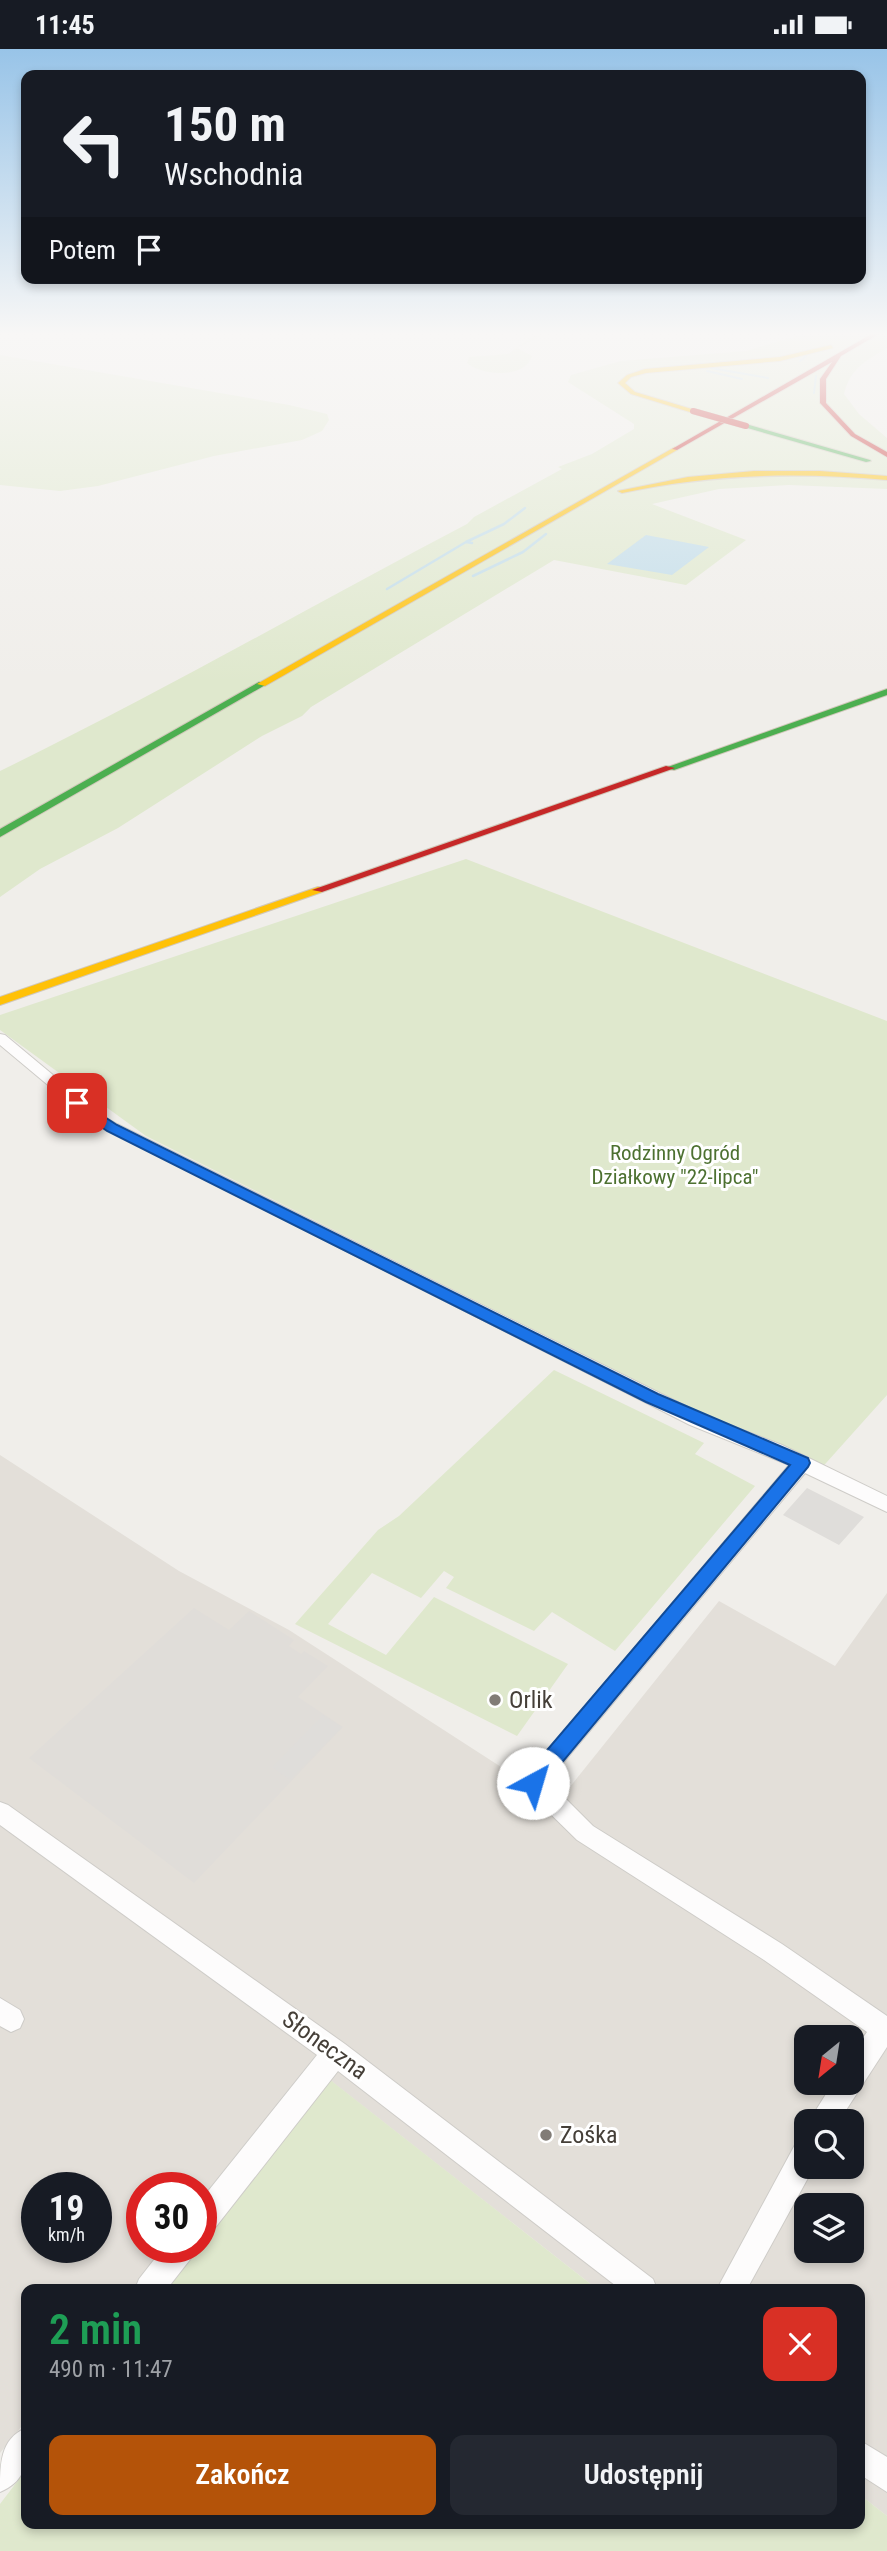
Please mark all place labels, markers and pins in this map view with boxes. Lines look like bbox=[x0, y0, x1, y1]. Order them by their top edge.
pin bbox=[47, 1073, 107, 1133]
place label: Orlik bbox=[509, 1686, 553, 1714]
marker: Orlik bbox=[487, 1692, 503, 1708]
place label: Zośka bbox=[560, 2121, 618, 2149]
marker: Zośka bbox=[538, 2127, 554, 2143]

